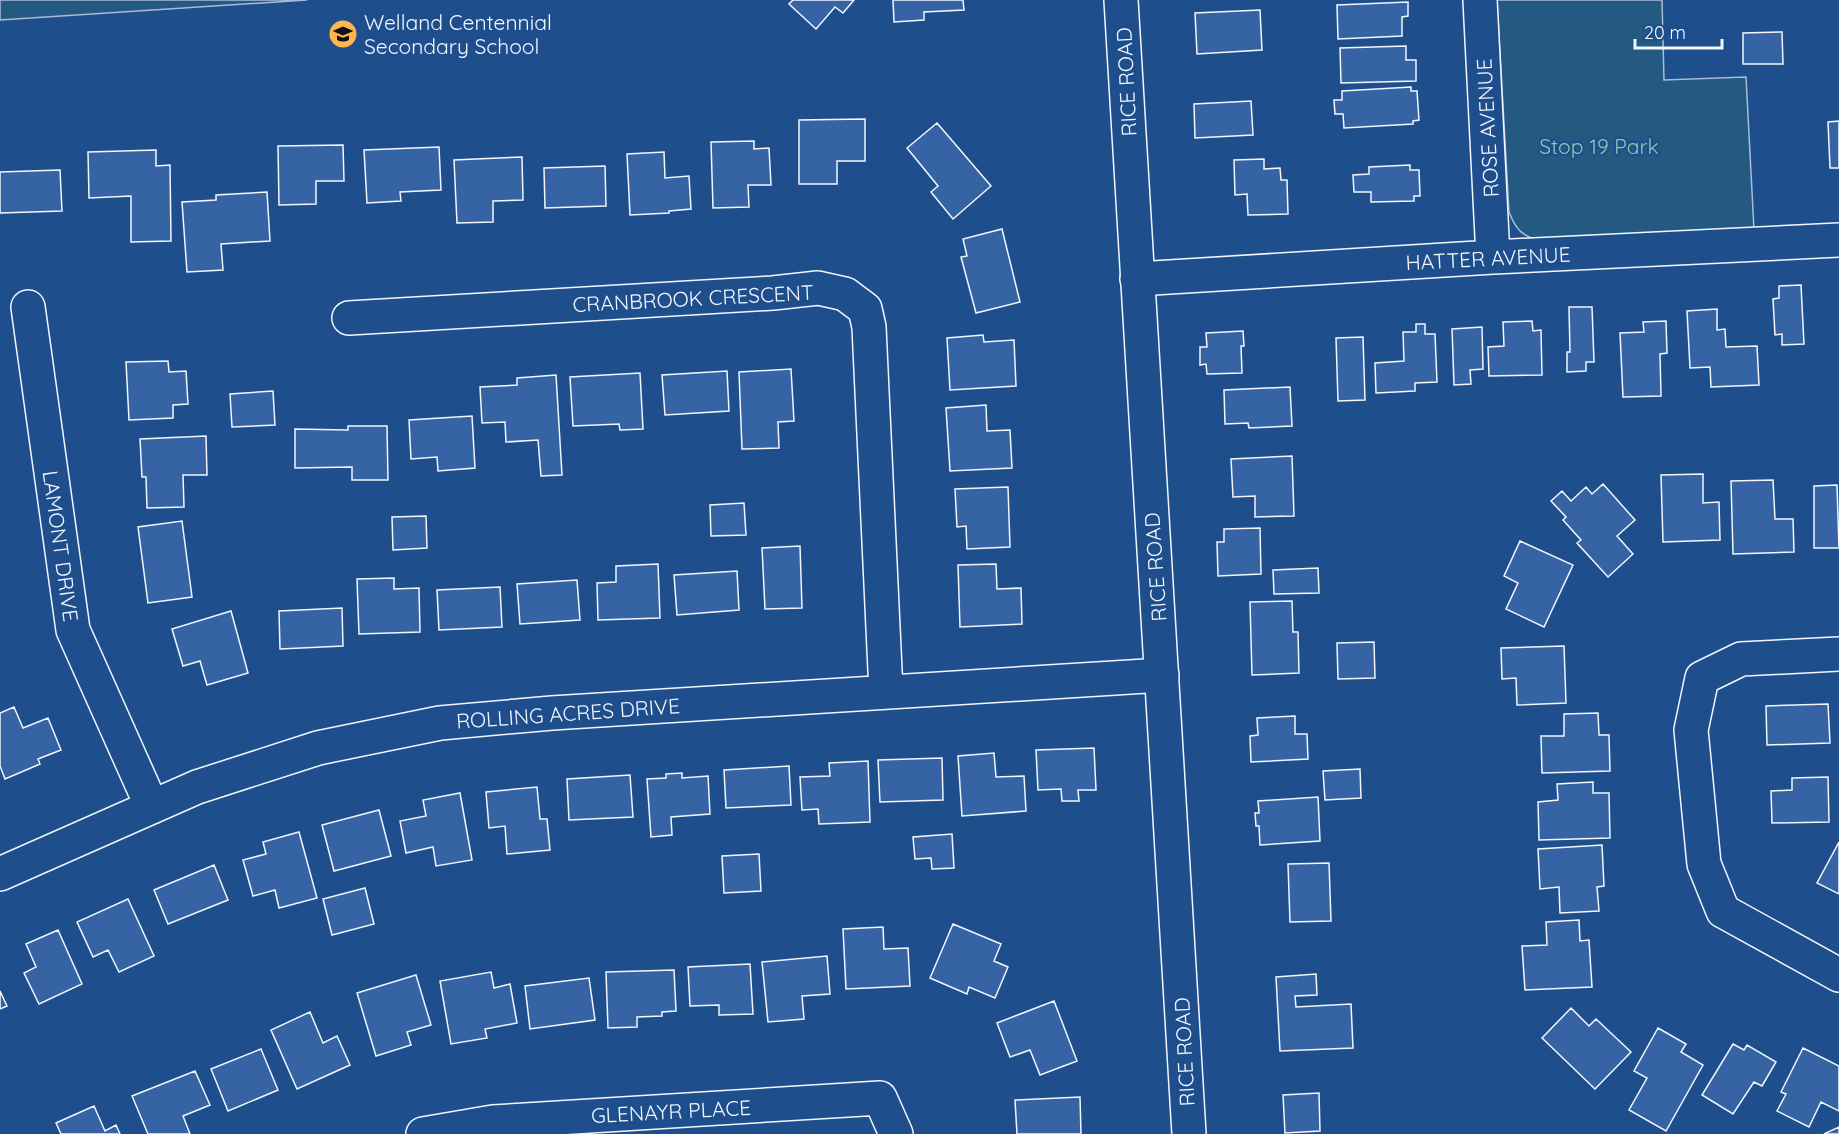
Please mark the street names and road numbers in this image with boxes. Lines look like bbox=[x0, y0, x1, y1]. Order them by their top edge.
street label: RICE ROAD bbox=[1110, 27, 1142, 137]
street label: ROSE AVENUE bbox=[1470, 58, 1504, 198]
street label: HATTER AVENUE bbox=[1405, 241, 1571, 275]
street label: CRANBROOK CRESCENT bbox=[572, 279, 814, 317]
street label: LAMONT DRIVE bbox=[38, 469, 84, 623]
street label: RICE ROAD bbox=[1138, 512, 1172, 622]
street label: ROLLING ACRES DRIVE bbox=[455, 692, 681, 734]
street label: RICE ROAD bbox=[1168, 997, 1200, 1107]
street label: GLENAYR PLACE bbox=[590, 1094, 752, 1128]

